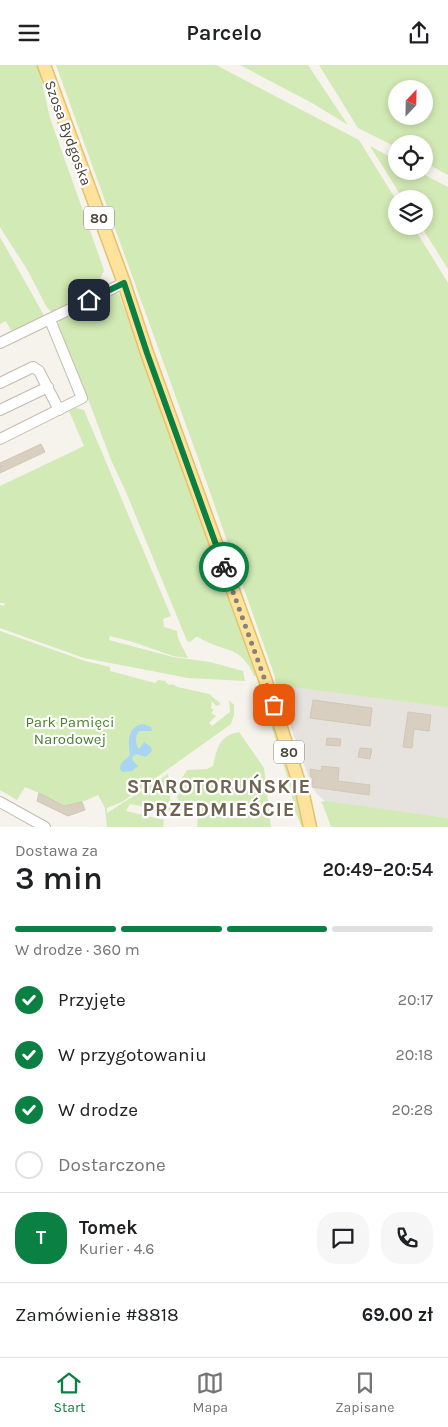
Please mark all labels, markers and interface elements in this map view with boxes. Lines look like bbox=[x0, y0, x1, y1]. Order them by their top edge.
icon: menu bbox=[15, 19, 43, 47]
icon: share bbox=[405, 19, 433, 47]
text: Parcelo bbox=[186, 20, 262, 46]
street label: Szosa Bydgoska bbox=[41, 78, 95, 188]
north arrow bbox=[388, 80, 432, 125]
map controls bbox=[388, 80, 433, 235]
button: locate bbox=[388, 135, 433, 180]
button: layers bbox=[388, 190, 433, 235]
road number: 80 bbox=[84, 207, 114, 229]
pin bbox=[68, 279, 110, 321]
icon: home bbox=[75, 286, 103, 314]
courier bbox=[199, 542, 249, 592]
icon: bike bbox=[210, 553, 238, 581]
pin bbox=[253, 684, 295, 726]
icon: bag bbox=[260, 691, 288, 719]
park label: Park Pamięci Narodowej bbox=[26, 713, 114, 748]
road number: 80 bbox=[274, 741, 304, 764]
district label: STAROTORUŃSKIE PRZEDMIEŚCIE bbox=[127, 773, 311, 821]
text: Dostawa za bbox=[15, 841, 98, 860]
text: 20:49–20:54 bbox=[322, 859, 433, 881]
text: 3 min bbox=[15, 860, 103, 897]
text: W drodze · 360 m bbox=[15, 940, 140, 959]
icon: check bbox=[15, 986, 43, 1014]
text: Przyjęte bbox=[58, 989, 126, 1011]
text: 20:17 bbox=[398, 990, 433, 1009]
icon: check bbox=[15, 1041, 43, 1069]
text: W przygotowaniu bbox=[58, 1044, 207, 1066]
text: 20:18 bbox=[395, 1045, 433, 1064]
icon: check bbox=[15, 1096, 43, 1124]
text: W drodze bbox=[58, 1099, 138, 1121]
text: 20:28 bbox=[391, 1100, 433, 1119]
text: Dostarczone bbox=[58, 1154, 166, 1176]
button: chat bbox=[317, 1212, 369, 1264]
button: phone bbox=[381, 1212, 433, 1264]
text: Tomek bbox=[79, 1217, 137, 1239]
text: T bbox=[36, 1227, 46, 1249]
text: Kurier · 4.6 bbox=[79, 1239, 154, 1258]
text: Zamówienie #8818 bbox=[15, 1304, 179, 1326]
text: 69.00 zł bbox=[362, 1304, 433, 1326]
tab: Start bbox=[54, 1369, 85, 1416]
tab: Mapa bbox=[193, 1369, 228, 1416]
tab: Zapisane bbox=[335, 1369, 394, 1416]

